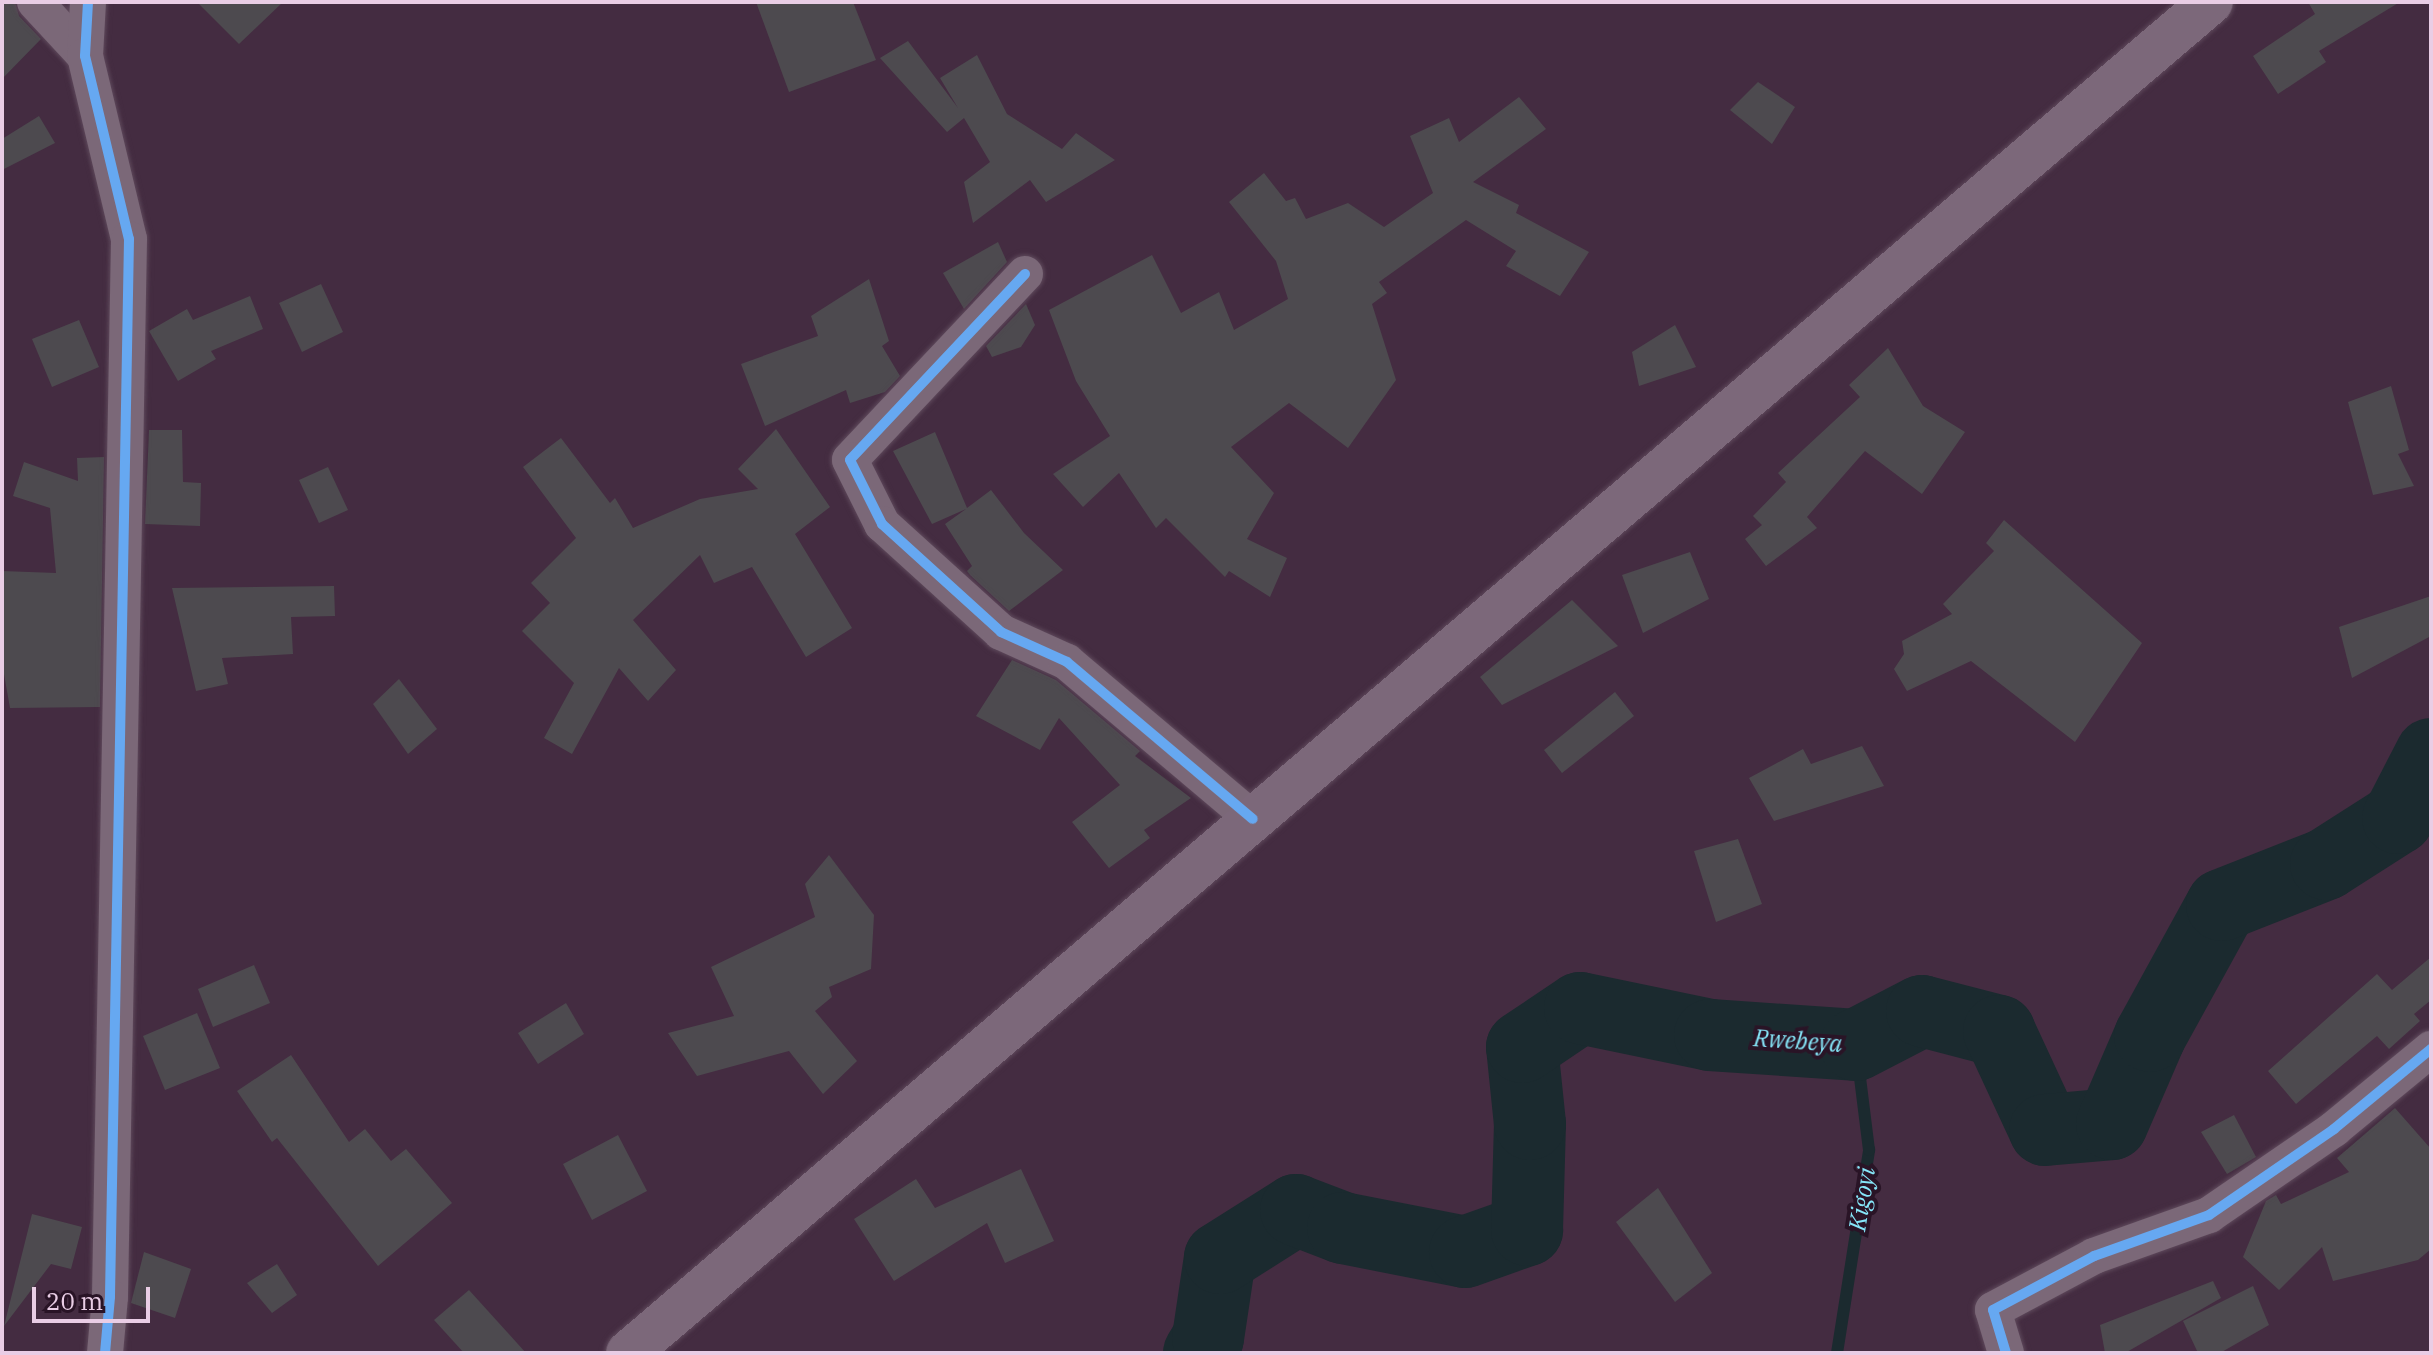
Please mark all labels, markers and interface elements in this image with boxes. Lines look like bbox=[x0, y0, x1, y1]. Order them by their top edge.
water label: Rwebeya bbox=[1753, 1024, 1843, 1058]
water label: Kigoyi bbox=[1843, 1165, 1881, 1233]
scale bar bbox=[36, 1271, 154, 1321]
text: 20 m bbox=[46, 1285, 103, 1317]

